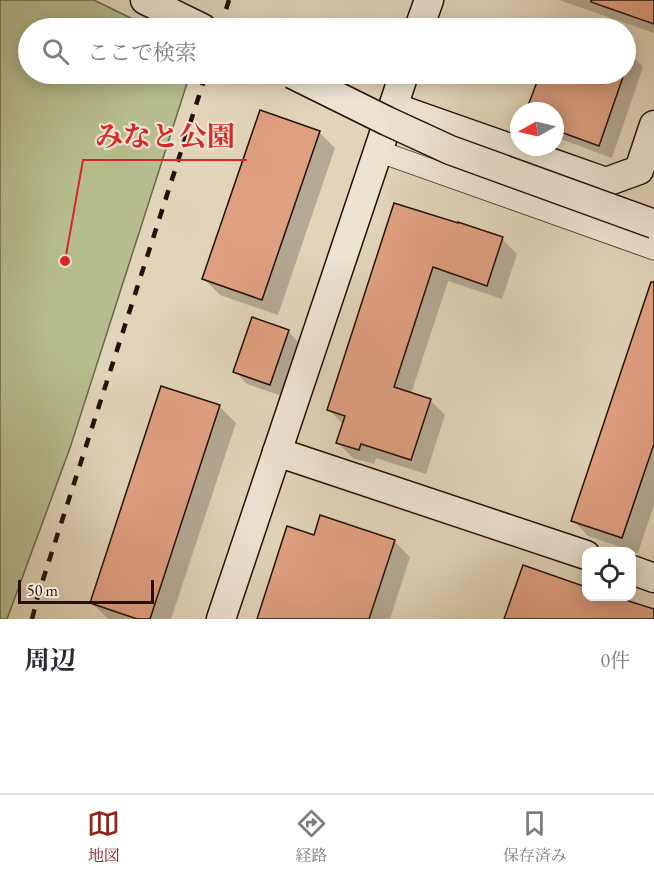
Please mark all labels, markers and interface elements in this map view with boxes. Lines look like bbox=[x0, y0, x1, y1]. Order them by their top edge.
search box bbox=[18, 18, 636, 84]
icon: search bbox=[39, 35, 72, 68]
text: ここで検索 bbox=[87, 38, 197, 67]
north arrow bbox=[510, 102, 564, 156]
callout: みなと公園 bbox=[83, 114, 247, 160]
text: みなと公園 bbox=[95, 118, 235, 154]
map controls bbox=[582, 547, 636, 601]
button: locate bbox=[582, 547, 636, 601]
scale bar bbox=[18, 577, 154, 604]
text: 50 m bbox=[27, 580, 58, 601]
text: 周辺 bbox=[24, 643, 76, 677]
text: 0件 bbox=[600, 647, 630, 673]
tab: 地図 bbox=[87, 807, 120, 866]
tab: 経路 bbox=[295, 807, 328, 866]
tab: 保存済み bbox=[503, 807, 567, 866]

